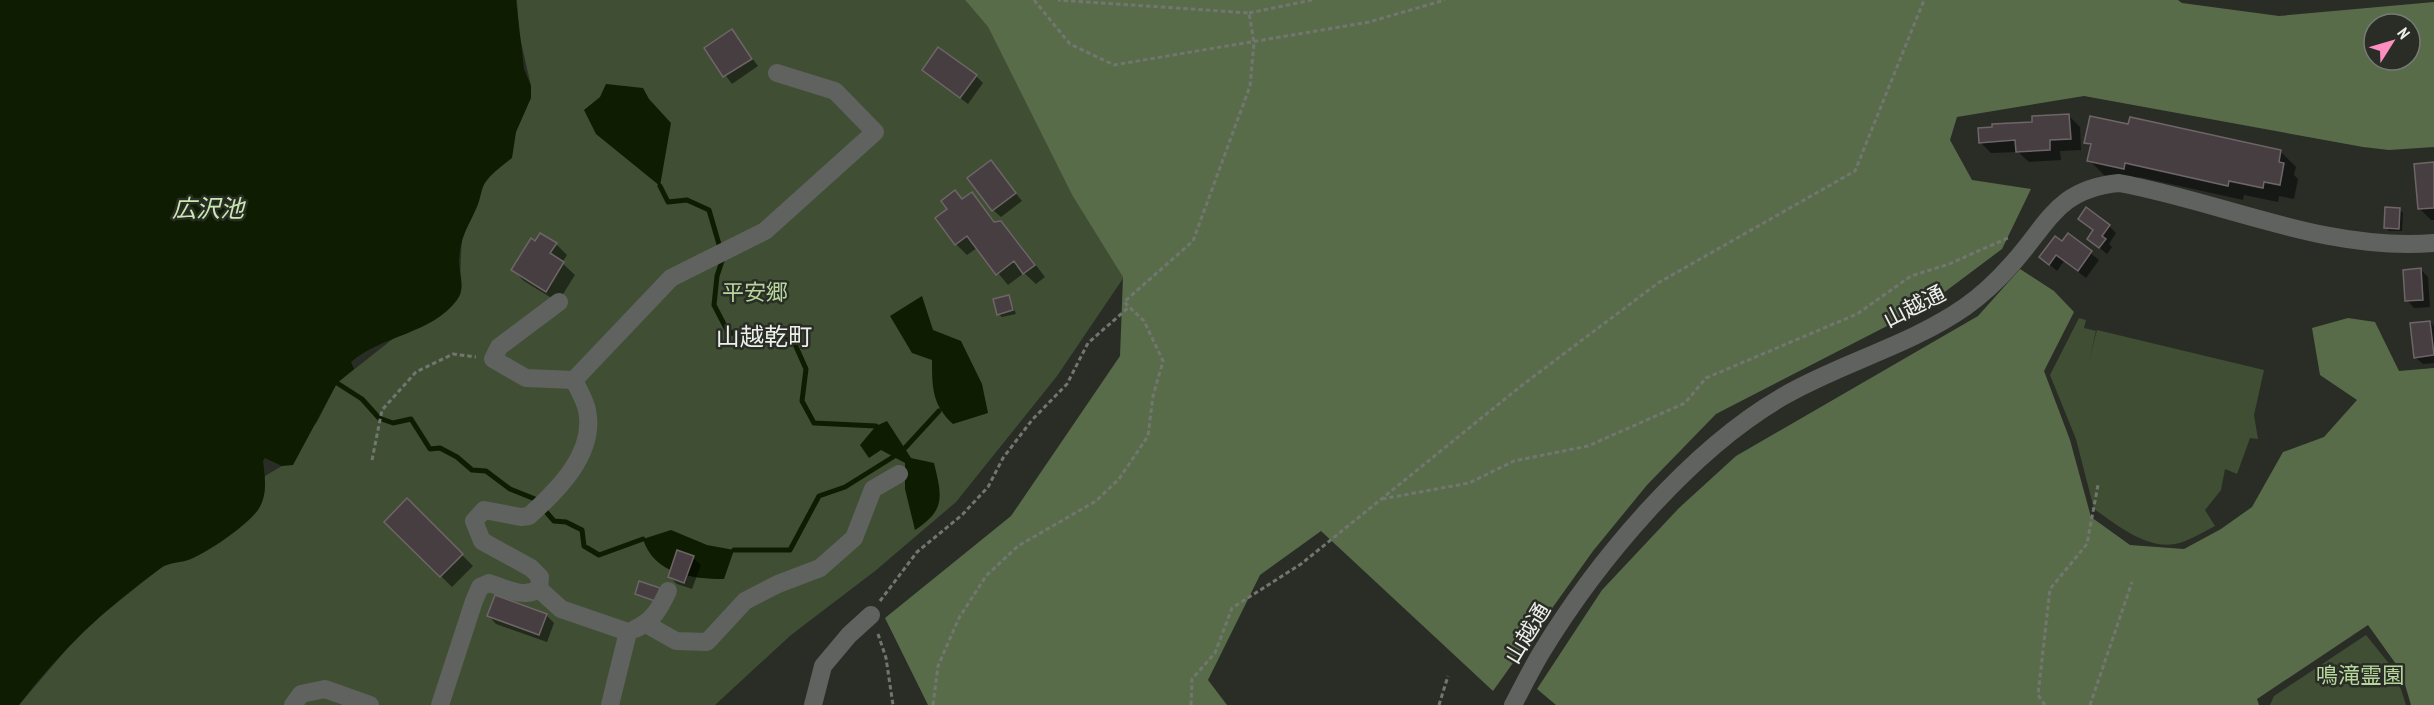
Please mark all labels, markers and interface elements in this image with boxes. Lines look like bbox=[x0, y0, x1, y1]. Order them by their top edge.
north arrow bbox=[2362, 12, 2422, 72]
text: N bbox=[2393, 24, 2415, 42]
water label: 広沢池 bbox=[172, 193, 246, 224]
park label: 平安郷 bbox=[722, 278, 788, 306]
street label: 山越通 bbox=[1878, 279, 1950, 333]
district label: 山越乾町 bbox=[716, 321, 812, 352]
street label: 山越通 bbox=[1498, 597, 1556, 669]
park label: 鳴滝霊園 bbox=[2316, 661, 2404, 689]

